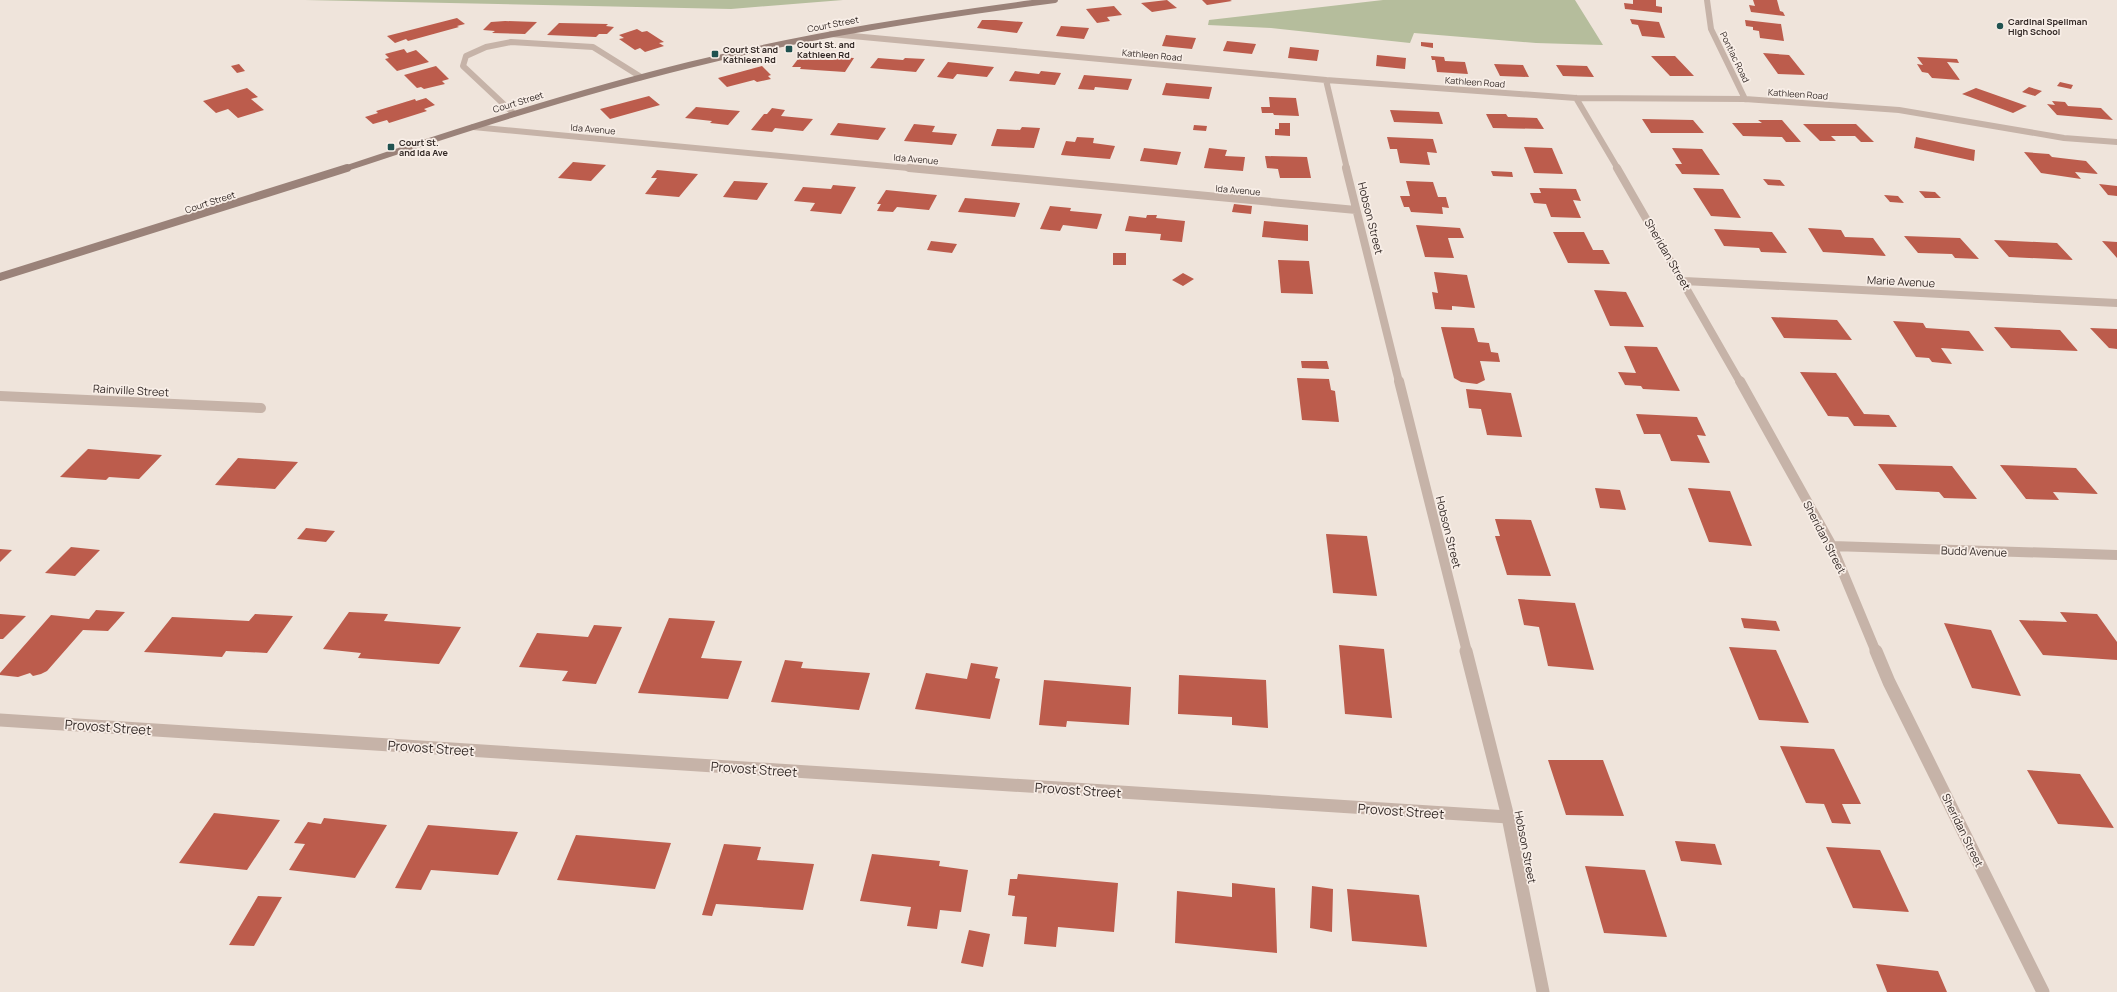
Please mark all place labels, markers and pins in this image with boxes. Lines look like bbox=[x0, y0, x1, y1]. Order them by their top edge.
place label: Cardinal Spellman High School bbox=[2008, 15, 2088, 38]
marker: Cardinal Spellman High School bbox=[1995, 21, 2005, 31]
place label: Court St. and Kathleen Rd bbox=[797, 38, 855, 61]
place label: Court St and Kathleen Rd bbox=[723, 43, 778, 66]
marker: Court St. and Kathleen Rd bbox=[784, 44, 794, 54]
marker: Court St and Kathleen Rd bbox=[710, 49, 720, 59]
place label: Court St. and Ida Ave bbox=[399, 136, 449, 159]
marker: Court St. and Ida Ave bbox=[386, 142, 396, 152]

